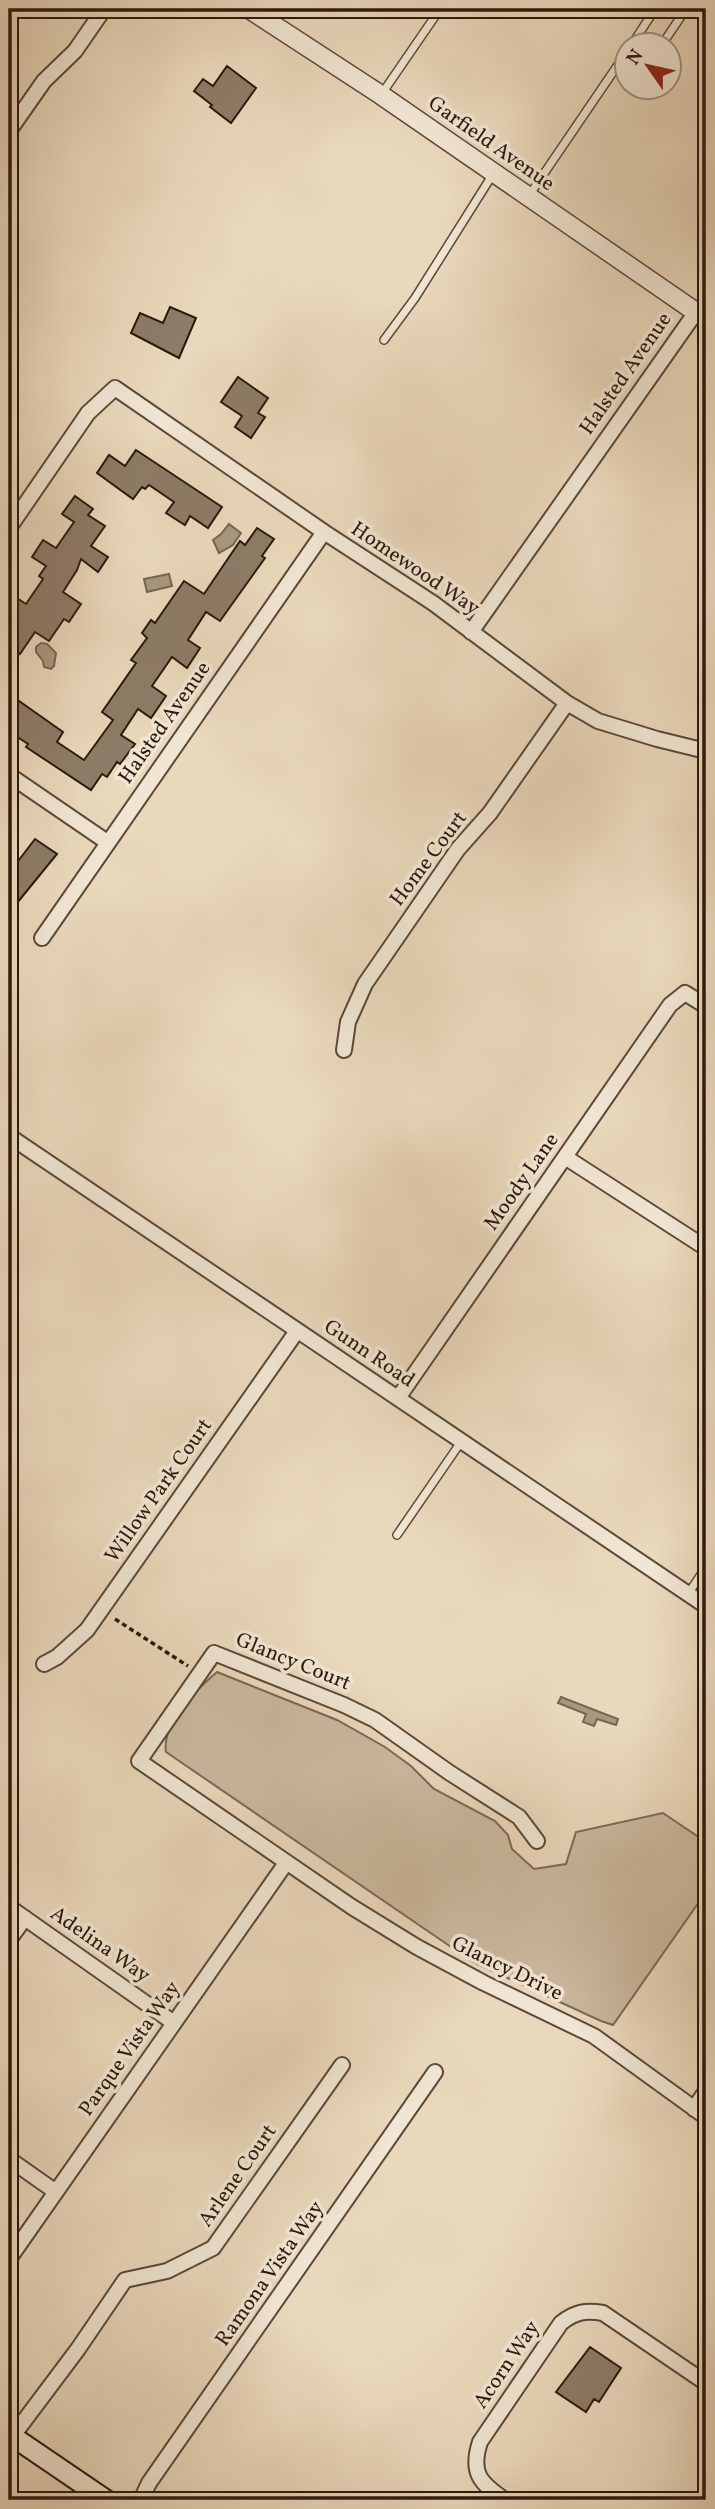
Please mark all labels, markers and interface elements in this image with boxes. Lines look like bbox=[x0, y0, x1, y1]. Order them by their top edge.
north arrow bbox=[614, 32, 684, 102]
text: N bbox=[621, 44, 650, 71]
street label: Garfield Avenue bbox=[422, 89, 560, 199]
street label: Halsted Avenue bbox=[573, 307, 679, 441]
street label: Homewood Way bbox=[345, 515, 486, 623]
street label: Halsted Avenue bbox=[112, 656, 218, 790]
street label: Home Court bbox=[384, 805, 474, 913]
street label: Moody Lane bbox=[478, 1127, 566, 1237]
street label: Gunn Road bbox=[318, 1313, 420, 1395]
street label: Willow Park Court bbox=[98, 1413, 220, 1569]
street label: Glancy Court bbox=[231, 1626, 355, 1698]
street label: Adelina Way bbox=[44, 1900, 156, 1991]
street label: Glancy Drive bbox=[447, 1930, 567, 2008]
street label: Parque Vista Way bbox=[72, 1975, 188, 2122]
street label: Arlene Court bbox=[192, 2119, 284, 2233]
street label: Ramona Vista Way bbox=[209, 2195, 332, 2353]
street label: Acorn Way bbox=[467, 2315, 548, 2415]

